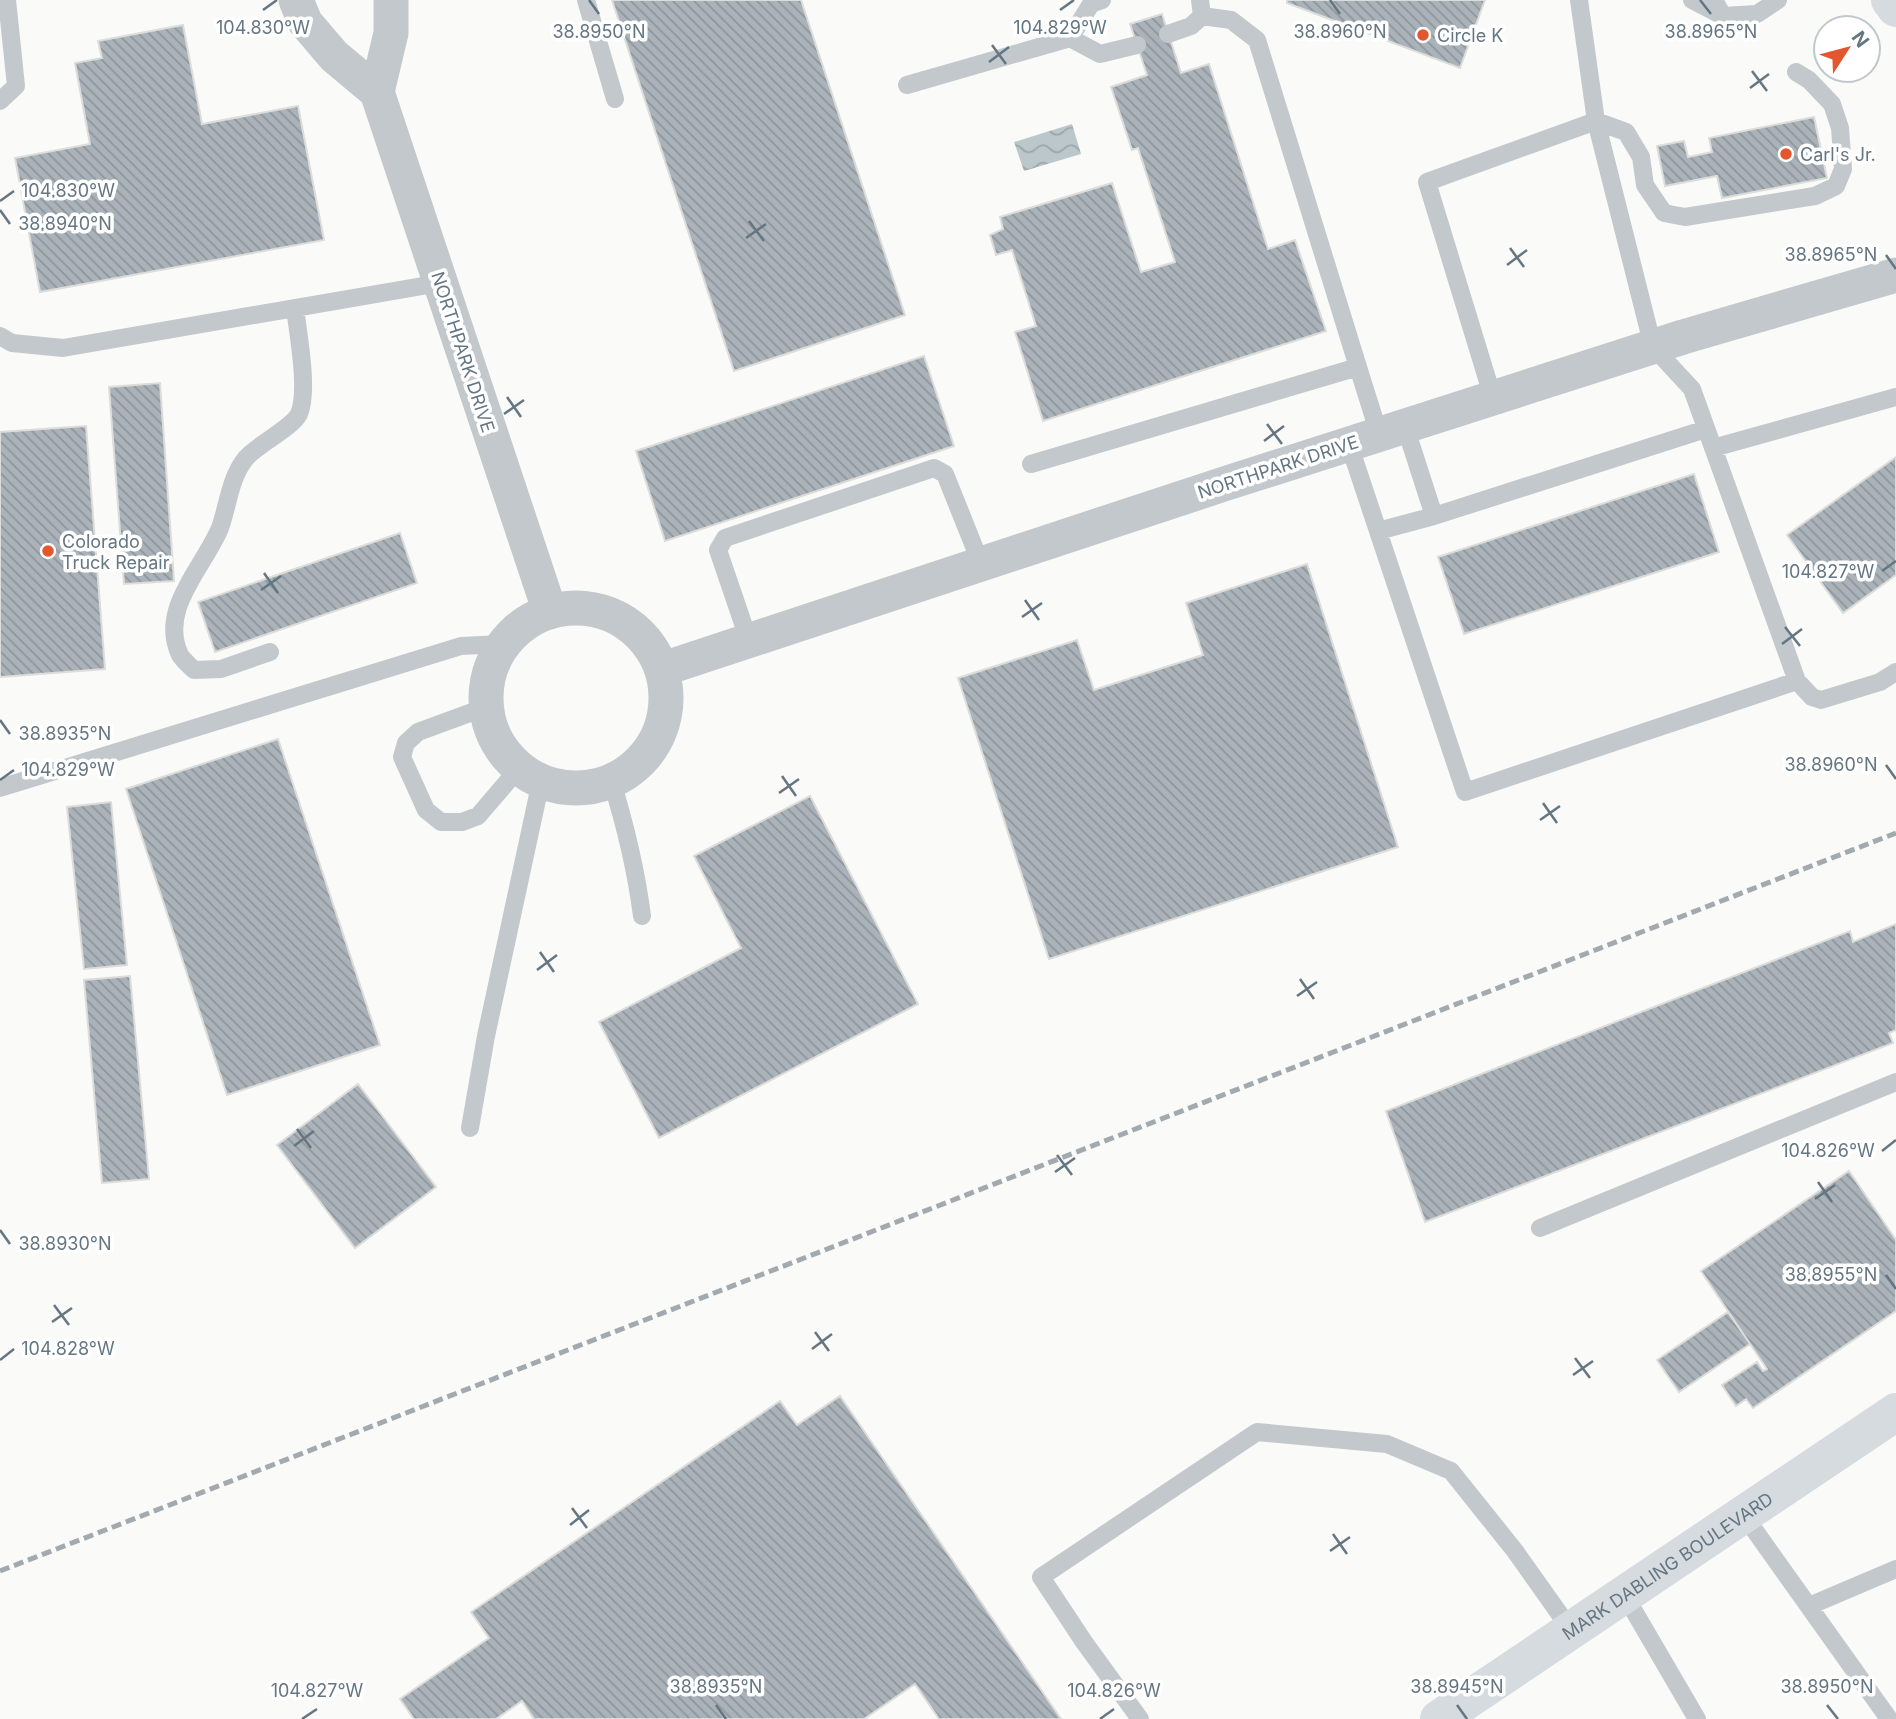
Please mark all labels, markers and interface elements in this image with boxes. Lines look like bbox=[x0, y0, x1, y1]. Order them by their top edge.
north arrow bbox=[1812, 14, 1882, 84]
text: 104.830°W bbox=[216, 17, 310, 38]
text: 104.829°W bbox=[1013, 17, 1107, 38]
text: 38.8950°N bbox=[553, 21, 646, 42]
text: 38.8960°N bbox=[1293, 21, 1387, 42]
text: 38.8965°N bbox=[1665, 21, 1757, 42]
place label: Circle K bbox=[1437, 25, 1503, 46]
marker: Circle K bbox=[1415, 27, 1431, 43]
text: N bbox=[1847, 27, 1874, 52]
place label: Carl's Jr. bbox=[1800, 144, 1876, 165]
marker: Carl's Jr. bbox=[1778, 146, 1794, 162]
text: 104.830°W bbox=[21, 180, 115, 201]
text: 38.8940°N bbox=[18, 213, 112, 234]
text: 38.8965°N bbox=[1785, 244, 1877, 265]
street label: NORTHPARK DRIVE bbox=[427, 269, 499, 435]
street label: NORTHPARK DRIVE bbox=[1195, 431, 1361, 503]
place label: Colorado Truck Repair bbox=[62, 531, 170, 573]
marker: Colorado Truck Repair bbox=[40, 543, 56, 559]
text: 104.827°W bbox=[1782, 561, 1875, 582]
text: 38.8935°N bbox=[19, 723, 111, 744]
text: 38.8960°N bbox=[1784, 754, 1878, 775]
text: 104.829°W bbox=[21, 759, 115, 780]
text: 104.826°W bbox=[1781, 1140, 1875, 1161]
text: 38.8930°N bbox=[18, 1233, 112, 1254]
text: 38.8955°N bbox=[1785, 1264, 1877, 1285]
text: 104.828°W bbox=[21, 1338, 115, 1359]
street label: MARK DABLING BOULEVARD bbox=[1558, 1487, 1777, 1644]
text: 38.8935°N bbox=[670, 1676, 762, 1697]
text: 38.8945°N bbox=[1410, 1676, 1504, 1697]
text: 38.8950°N bbox=[1781, 1676, 1874, 1697]
text: 104.827°W bbox=[271, 1680, 364, 1701]
text: 104.826°W bbox=[1067, 1680, 1161, 1701]

